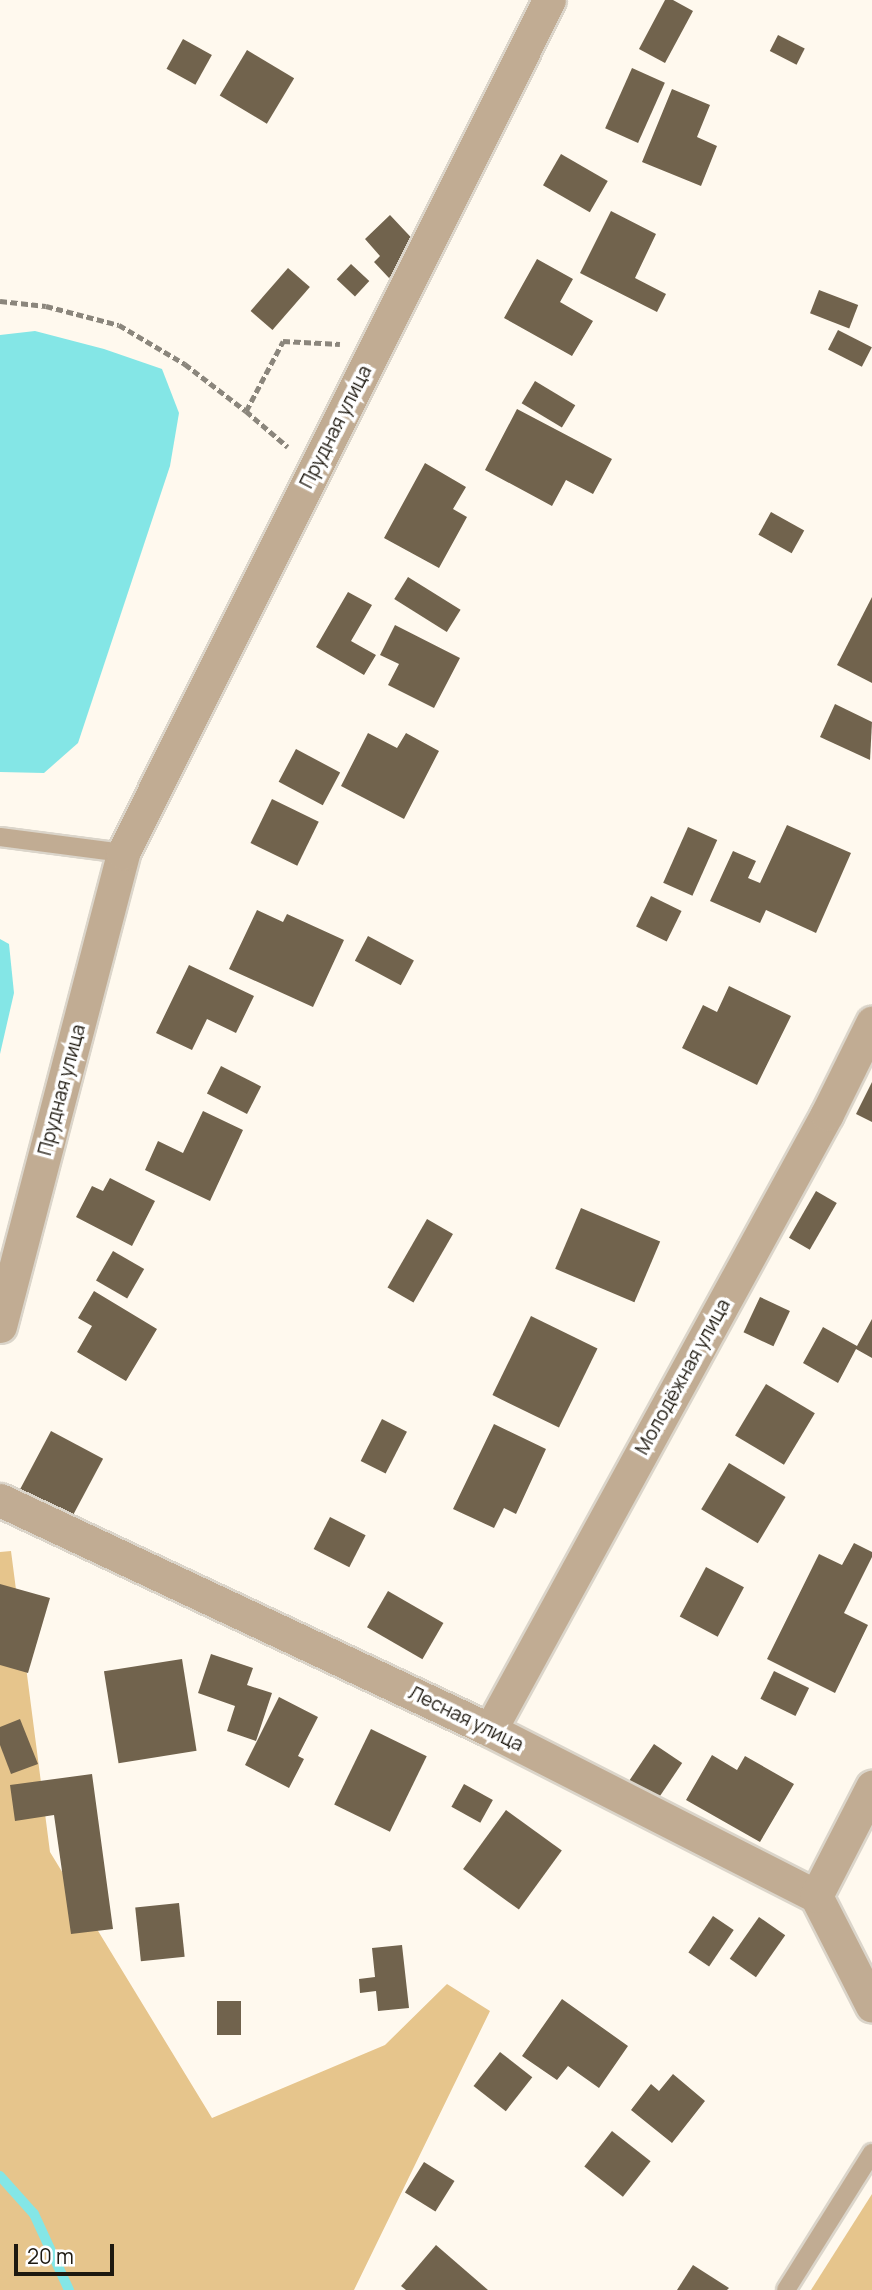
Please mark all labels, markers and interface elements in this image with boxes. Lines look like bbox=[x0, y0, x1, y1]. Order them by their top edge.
street label: Прудная улица bbox=[295, 362, 377, 492]
street label: Прудная улица bbox=[34, 1022, 90, 1158]
street label: Молодёжная улица bbox=[631, 1295, 735, 1459]
street label: Лесная улица bbox=[405, 1681, 527, 1757]
scale bar bbox=[18, 2230, 117, 2274]
text: 20 m bbox=[27, 2242, 74, 2270]

